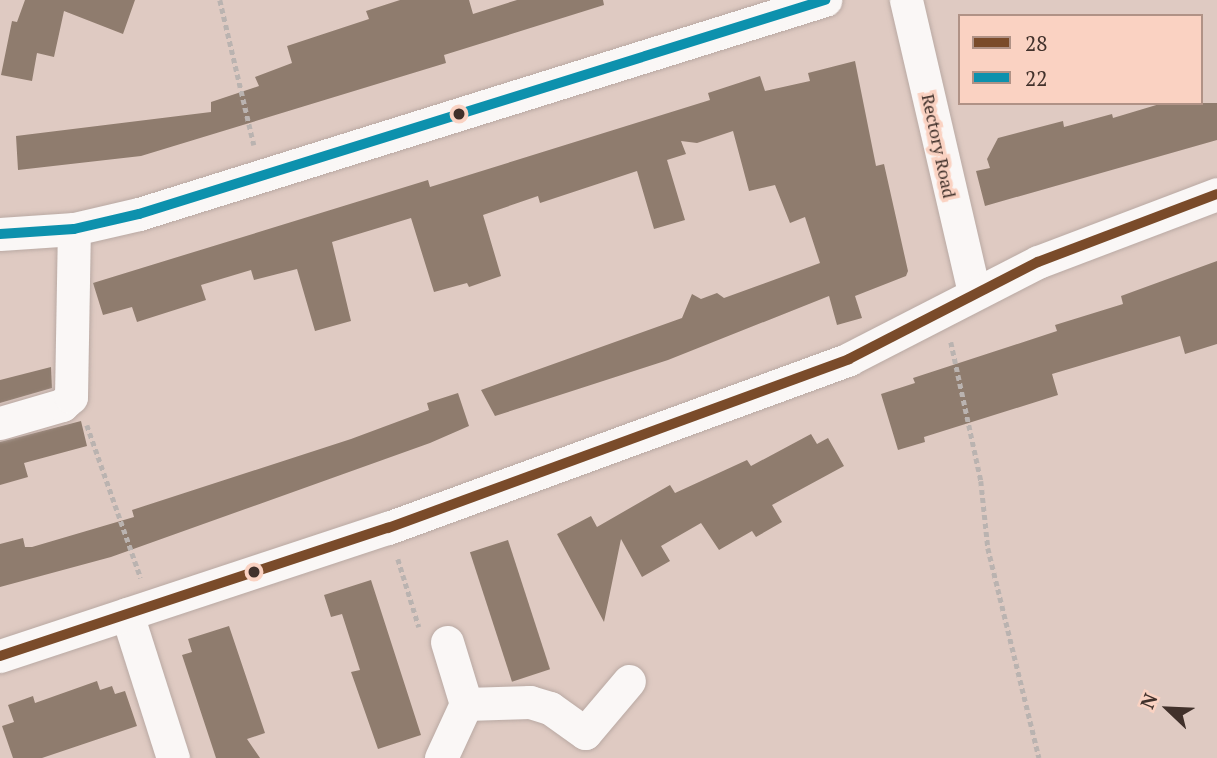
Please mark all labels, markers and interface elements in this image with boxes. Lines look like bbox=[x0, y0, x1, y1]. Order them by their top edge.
legend bbox=[958, 14, 1203, 105]
text: 28 bbox=[1025, 29, 1047, 57]
text: 22 bbox=[1025, 64, 1047, 92]
street label: Rectory Road bbox=[917, 92, 961, 200]
unlabelled marker bbox=[452, 107, 466, 121]
unlabelled marker bbox=[247, 565, 261, 579]
north arrow bbox=[1133, 674, 1203, 744]
text: N bbox=[1134, 689, 1163, 712]

